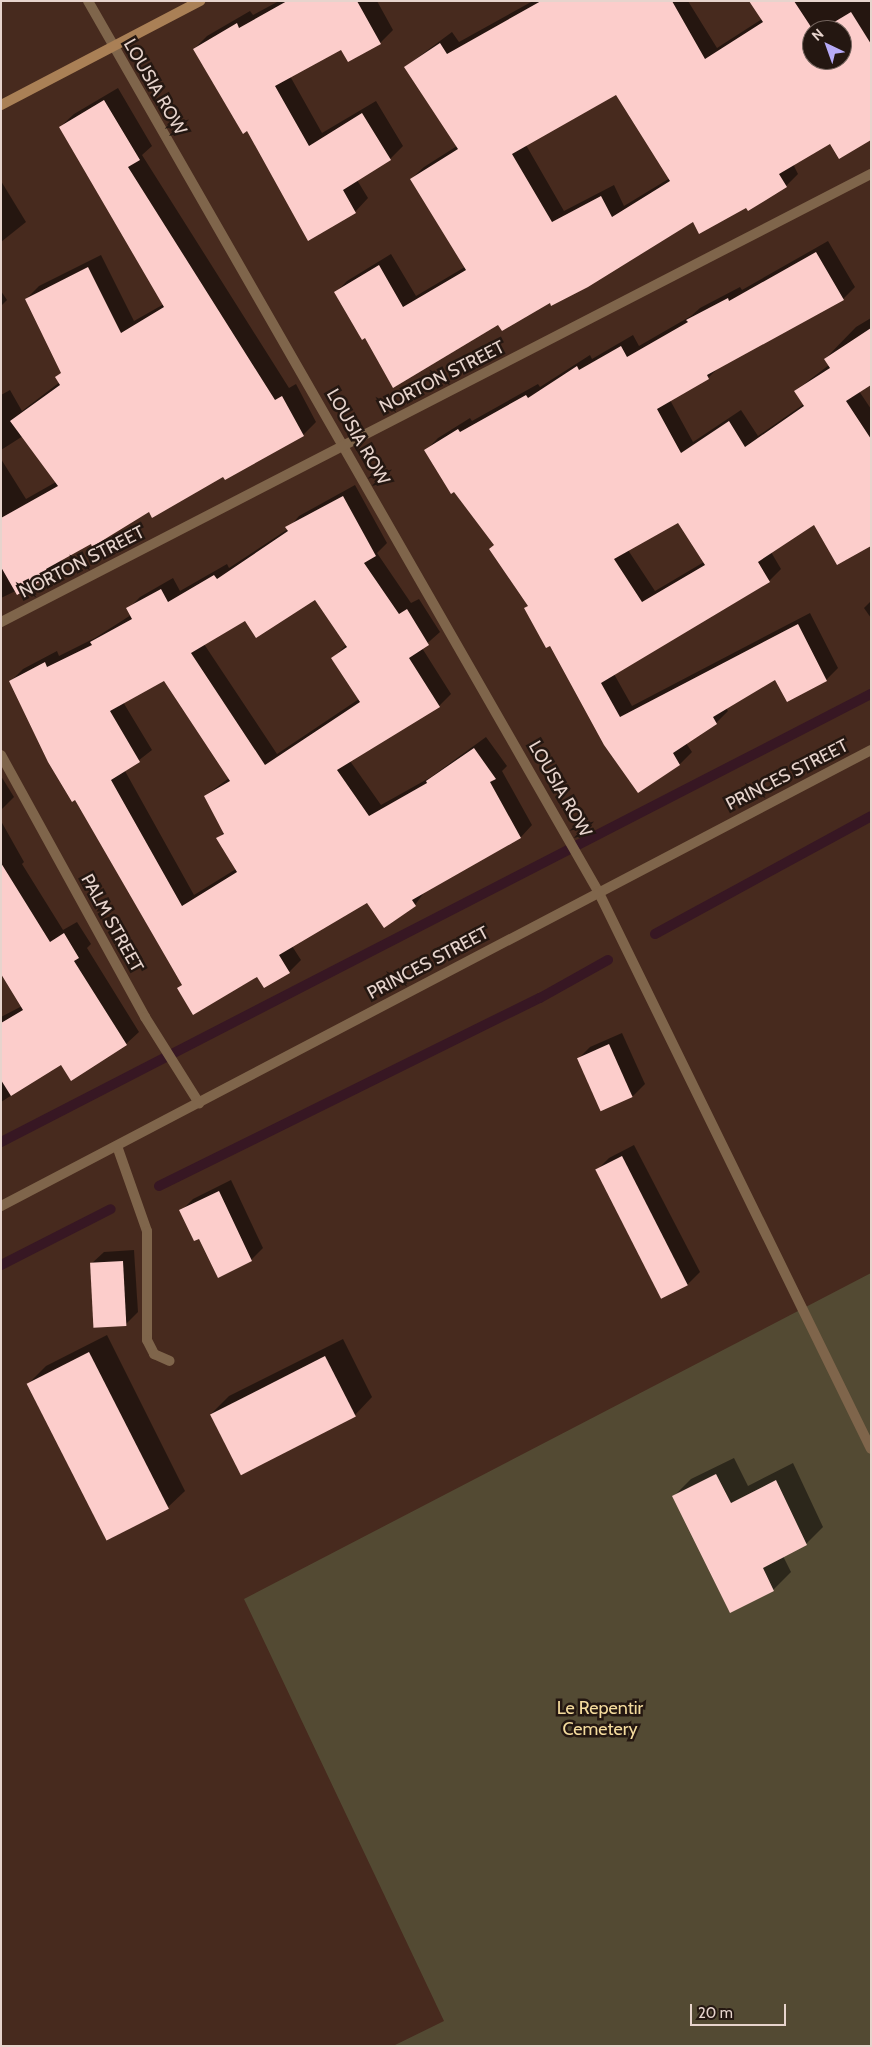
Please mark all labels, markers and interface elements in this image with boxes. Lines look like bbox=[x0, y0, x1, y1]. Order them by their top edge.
north arrow bbox=[802, 20, 852, 70]
text: N bbox=[808, 25, 827, 45]
street label: LOUSIA ROW bbox=[119, 35, 191, 139]
street label: NORTON STREET bbox=[376, 336, 508, 418]
street label: LOUSIA ROW bbox=[322, 385, 394, 489]
street label: NORTON STREET bbox=[16, 521, 148, 603]
street label: PRINCES STREET bbox=[722, 735, 852, 815]
street label: LOUSIA ROW bbox=[524, 737, 596, 841]
street label: PALM STREET bbox=[76, 870, 148, 976]
street label: PRINCES STREET bbox=[364, 922, 492, 1004]
park label: Le Repentir Cemetery bbox=[557, 1698, 643, 1740]
scale bar bbox=[692, 1994, 788, 2026]
text: 20 m bbox=[698, 2004, 733, 2022]

